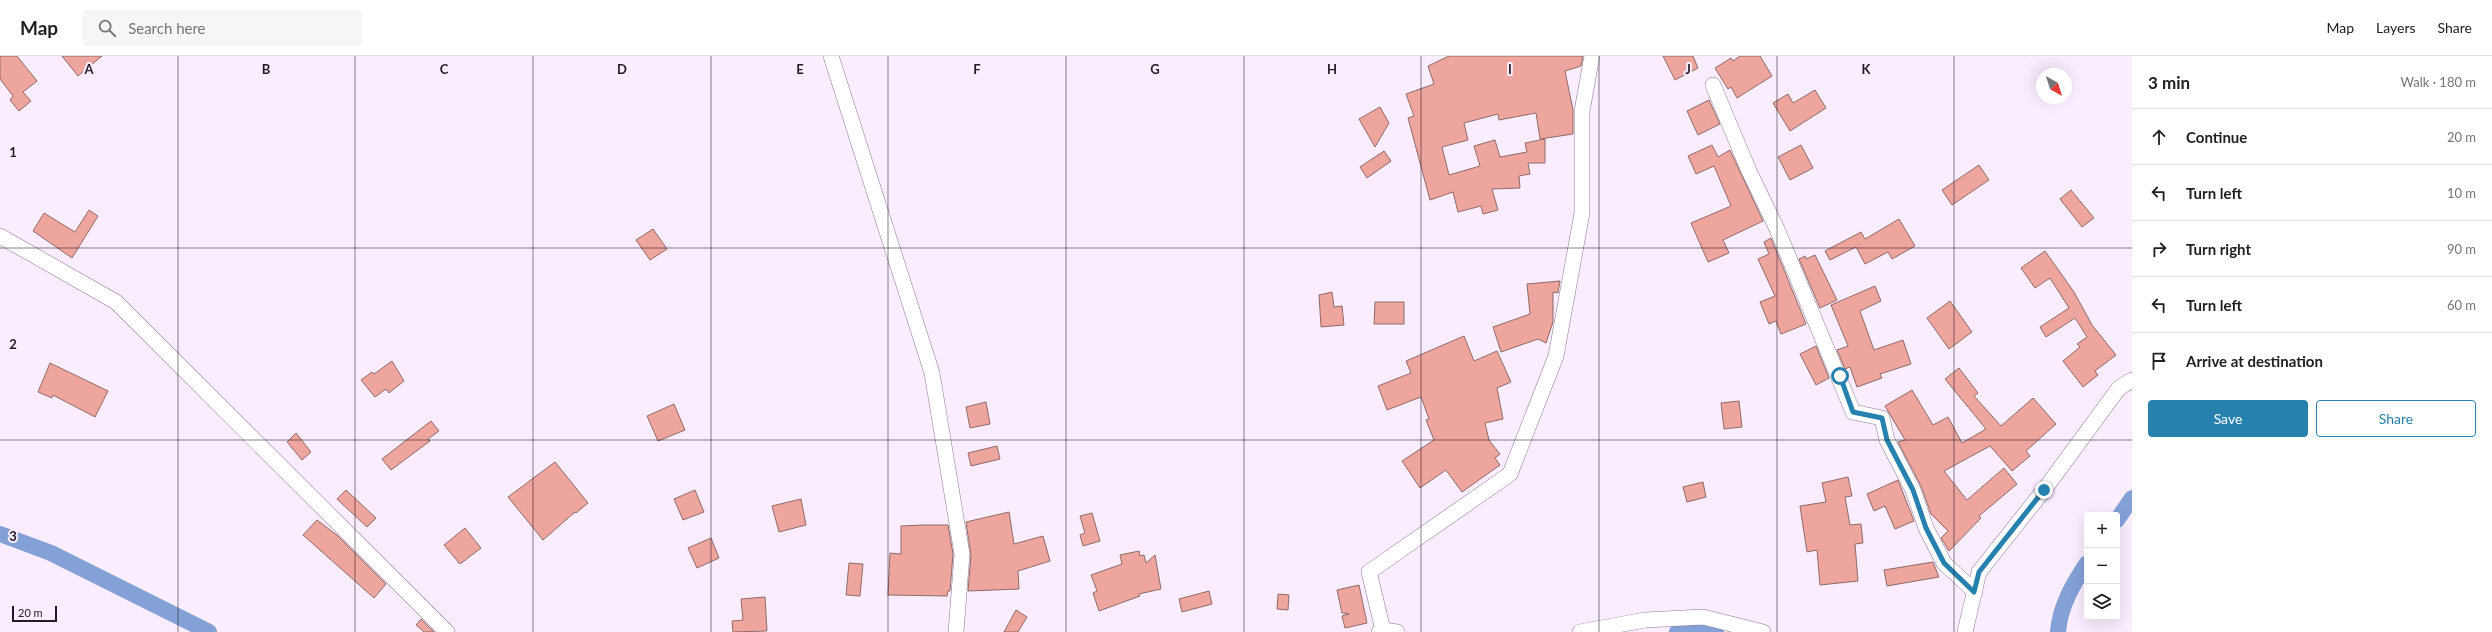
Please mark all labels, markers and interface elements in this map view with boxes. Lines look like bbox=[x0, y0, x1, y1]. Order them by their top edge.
search box bbox=[82, 10, 362, 46]
text: Map bbox=[20, 16, 58, 39]
icon: search bbox=[96, 17, 118, 39]
text: Search here bbox=[128, 19, 206, 37]
text: Map bbox=[2326, 19, 2354, 36]
text: Layers bbox=[2376, 19, 2416, 36]
text: Share bbox=[2438, 19, 2472, 36]
text: A bbox=[83, 61, 94, 77]
text: B bbox=[262, 61, 271, 77]
text: C bbox=[440, 61, 449, 77]
text: D bbox=[617, 61, 627, 77]
text: E bbox=[796, 61, 804, 77]
text: F bbox=[973, 61, 981, 77]
text: G bbox=[1150, 61, 1160, 77]
text: H bbox=[1327, 61, 1337, 77]
text: I bbox=[1508, 61, 1512, 77]
text: J bbox=[1685, 61, 1691, 77]
text: K bbox=[1862, 61, 1872, 77]
north arrow bbox=[2036, 68, 2072, 104]
text: 3 min bbox=[2148, 72, 2190, 93]
text: Walk · 180 m bbox=[2400, 74, 2476, 90]
icon: ahead bbox=[2148, 126, 2170, 148]
text: Continue bbox=[2186, 128, 2247, 146]
text: 20 m bbox=[2447, 129, 2476, 145]
text: 1 bbox=[9, 144, 17, 160]
icon: left bbox=[2148, 182, 2170, 204]
text: Turn left bbox=[2186, 184, 2242, 202]
text: 10 m bbox=[2447, 185, 2476, 201]
icon: right bbox=[2148, 238, 2170, 260]
text: Turn right bbox=[2186, 240, 2251, 258]
text: 90 m bbox=[2447, 241, 2476, 257]
icon: left bbox=[2148, 294, 2170, 316]
text: Turn left bbox=[2186, 296, 2242, 314]
text: 60 m bbox=[2447, 297, 2476, 313]
text: 2 bbox=[9, 336, 17, 352]
icon: arrive bbox=[2148, 350, 2170, 372]
text: Arrive at destination bbox=[2186, 352, 2323, 370]
route start bbox=[1831, 367, 1849, 385]
button: Save bbox=[2148, 400, 2308, 437]
button: Share bbox=[2316, 400, 2476, 437]
route end bbox=[2035, 481, 2053, 499]
map controls bbox=[2084, 512, 2120, 620]
button: + bbox=[2084, 512, 2120, 548]
text: 3 bbox=[9, 528, 17, 544]
button: − bbox=[2084, 548, 2120, 584]
button: layers bbox=[2084, 584, 2120, 620]
scale bar bbox=[12, 604, 57, 623]
text: 20 m bbox=[18, 606, 43, 619]

